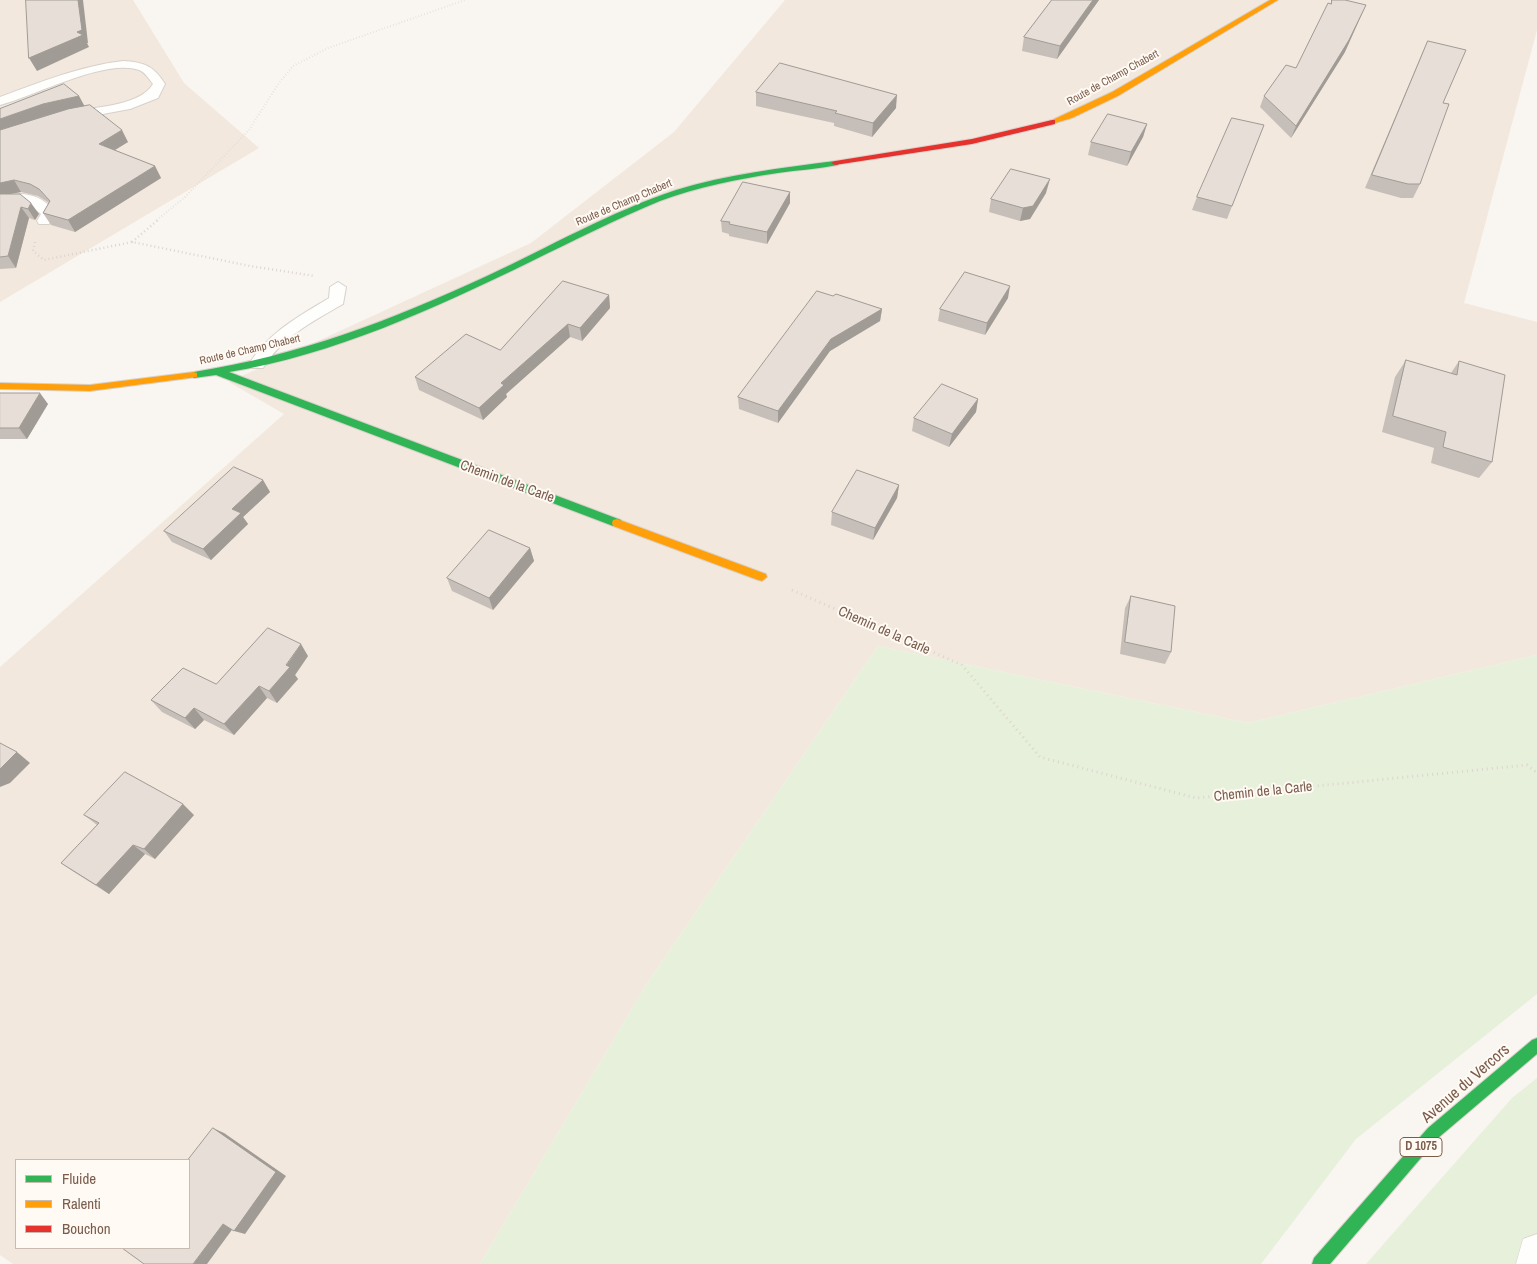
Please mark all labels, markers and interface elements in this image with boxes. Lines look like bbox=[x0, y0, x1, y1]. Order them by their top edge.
street label: Route de Champ Chabert bbox=[1065, 47, 1161, 109]
street label: Route de Champ Chabert bbox=[574, 177, 674, 229]
street label: Route de Champ Chabert bbox=[198, 332, 302, 368]
street label: Chemin de la Carle bbox=[458, 457, 556, 507]
street label: Chemin de la Carle bbox=[835, 603, 933, 659]
street label: Chemin de la Carle bbox=[1213, 778, 1313, 806]
street label: Avenue du Vercors bbox=[1418, 1040, 1514, 1128]
road number: D 1075 bbox=[1400, 1138, 1442, 1156]
legend bbox=[15, 1159, 190, 1249]
text: Fluide bbox=[62, 1168, 96, 1189]
text: Ralenti bbox=[62, 1193, 101, 1214]
text: Bouchon bbox=[62, 1218, 111, 1239]

